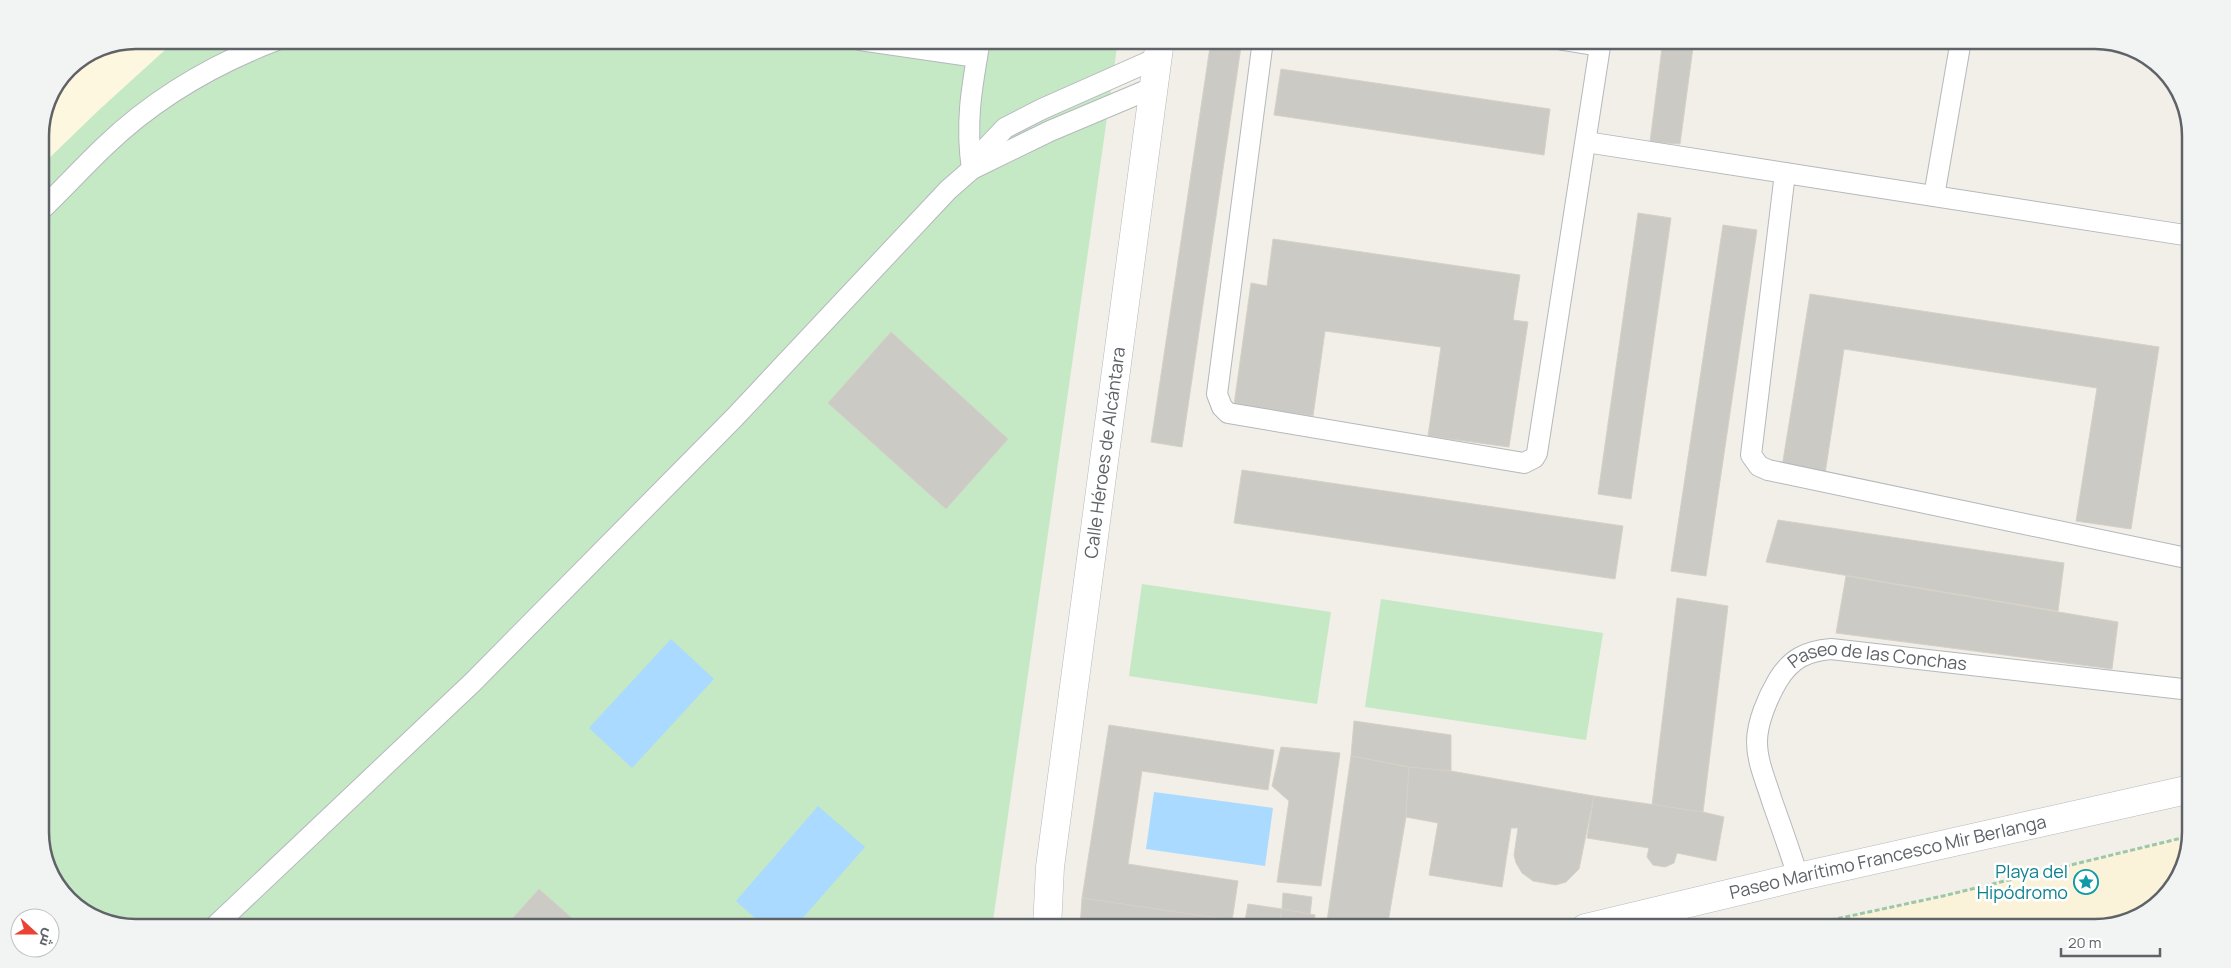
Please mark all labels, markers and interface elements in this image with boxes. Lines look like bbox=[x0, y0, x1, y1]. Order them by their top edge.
street label: Calle Héroes de Alcántara bbox=[1078, 345, 1130, 560]
street label: Paseo de las Conchas bbox=[1782, 636, 1968, 675]
street label: Paseo Marítimo Francesco Mir Berlanga bbox=[1727, 809, 2048, 904]
place label: Playa del Hipódromo bbox=[1977, 859, 2068, 904]
place icon: Playa del Hipódromo bbox=[2073, 869, 2099, 895]
north arrow bbox=[10, 908, 60, 958]
text: ش bbox=[36, 926, 60, 950]
scale bar bbox=[2061, 926, 2160, 958]
text: 20 m bbox=[2068, 932, 2101, 953]

